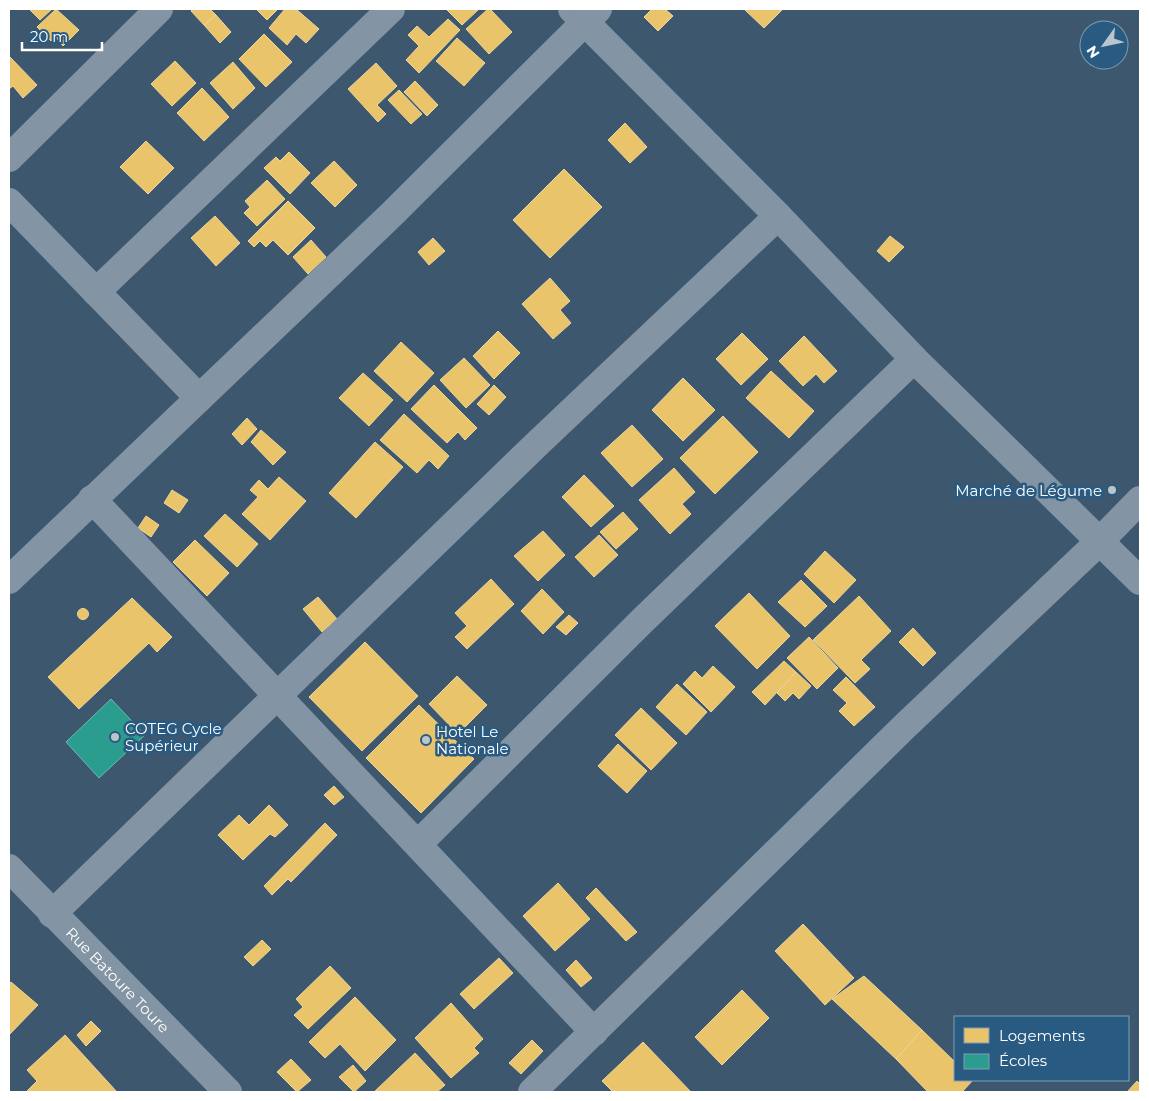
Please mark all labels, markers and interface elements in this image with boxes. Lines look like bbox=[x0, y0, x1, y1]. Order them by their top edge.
scale bar bbox=[22, 20, 102, 52]
north arrow bbox=[1079, 20, 1129, 70]
text: 20 m bbox=[30, 27, 68, 46]
text: N bbox=[1082, 42, 1104, 62]
place label: Marché de Légume bbox=[955, 481, 1102, 500]
marker: Marché de Légume bbox=[1106, 484, 1118, 496]
place label: COTEG Cycle Supérieur bbox=[125, 719, 222, 755]
place label: Hotel Le Nationale bbox=[436, 722, 509, 758]
marker: COTEG Cycle Supérieur bbox=[109, 731, 121, 743]
marker: Hotel Le Nationale bbox=[420, 734, 432, 746]
street label: Rue Batoure Toure bbox=[62, 923, 174, 1036]
legend bbox=[954, 1016, 1129, 1081]
text: Logements bbox=[999, 1026, 1085, 1045]
text: Écoles bbox=[999, 1051, 1047, 1070]

